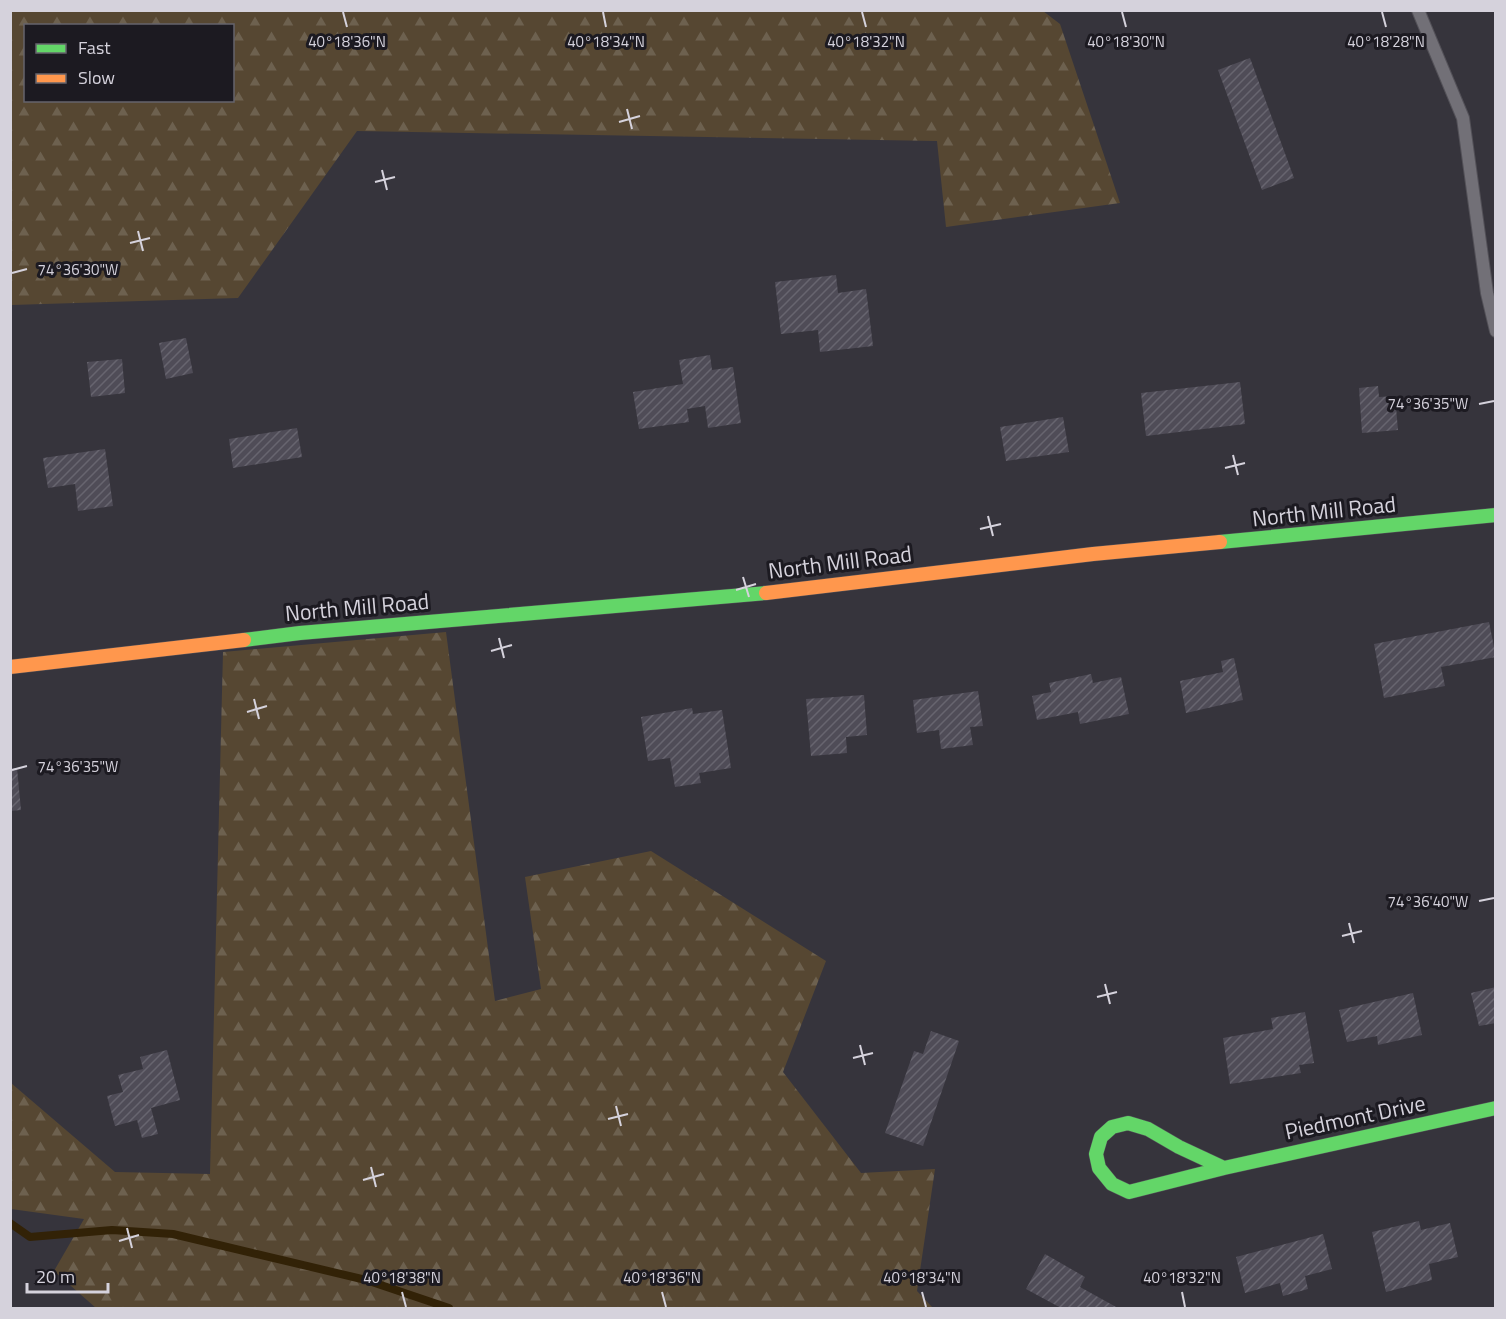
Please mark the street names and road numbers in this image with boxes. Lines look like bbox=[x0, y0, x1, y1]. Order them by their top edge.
street label: North Mill Road bbox=[1250, 487, 1398, 535]
street label: North Mill Road bbox=[766, 536, 914, 588]
street label: North Mill Road bbox=[284, 584, 430, 630]
street label: Piedmont Drive bbox=[1282, 1086, 1428, 1148]

